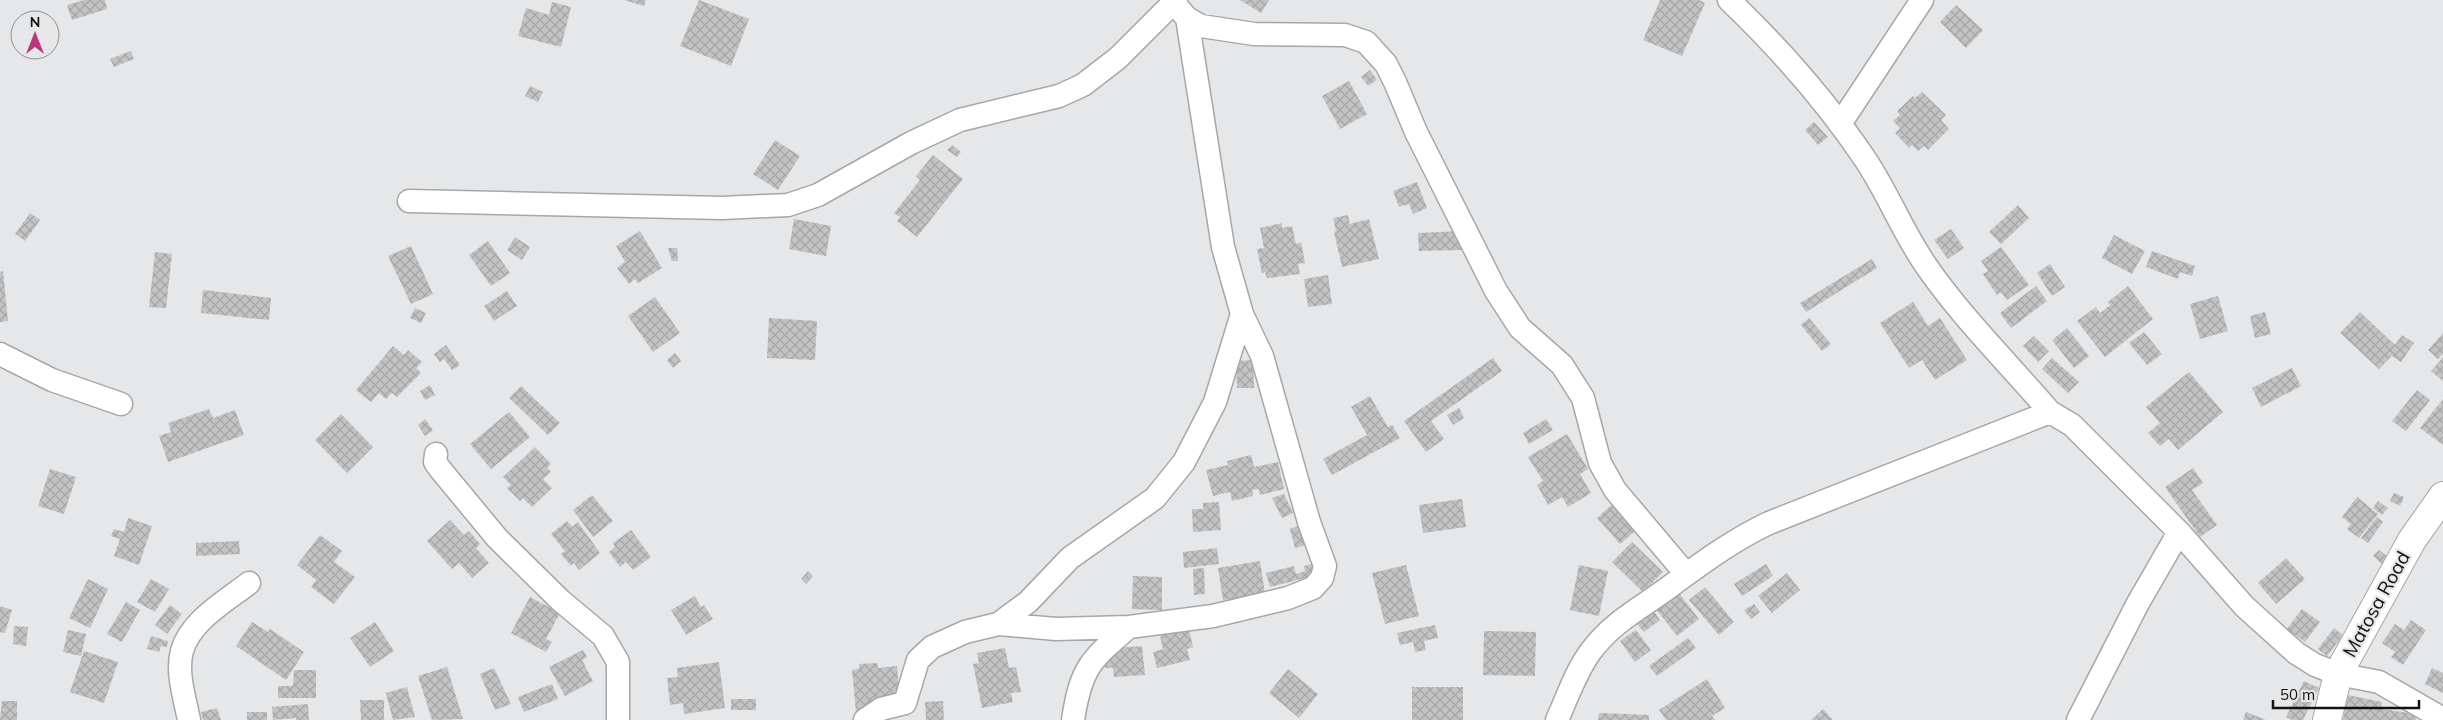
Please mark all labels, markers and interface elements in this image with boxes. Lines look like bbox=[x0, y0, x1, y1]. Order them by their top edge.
north arrow bbox=[10, 10, 60, 60]
text: N bbox=[30, 13, 40, 31]
street label: Matosa Road bbox=[2337, 547, 2415, 661]
scale bar bbox=[2273, 678, 2419, 710]
text: 50 m bbox=[2280, 685, 2315, 704]

